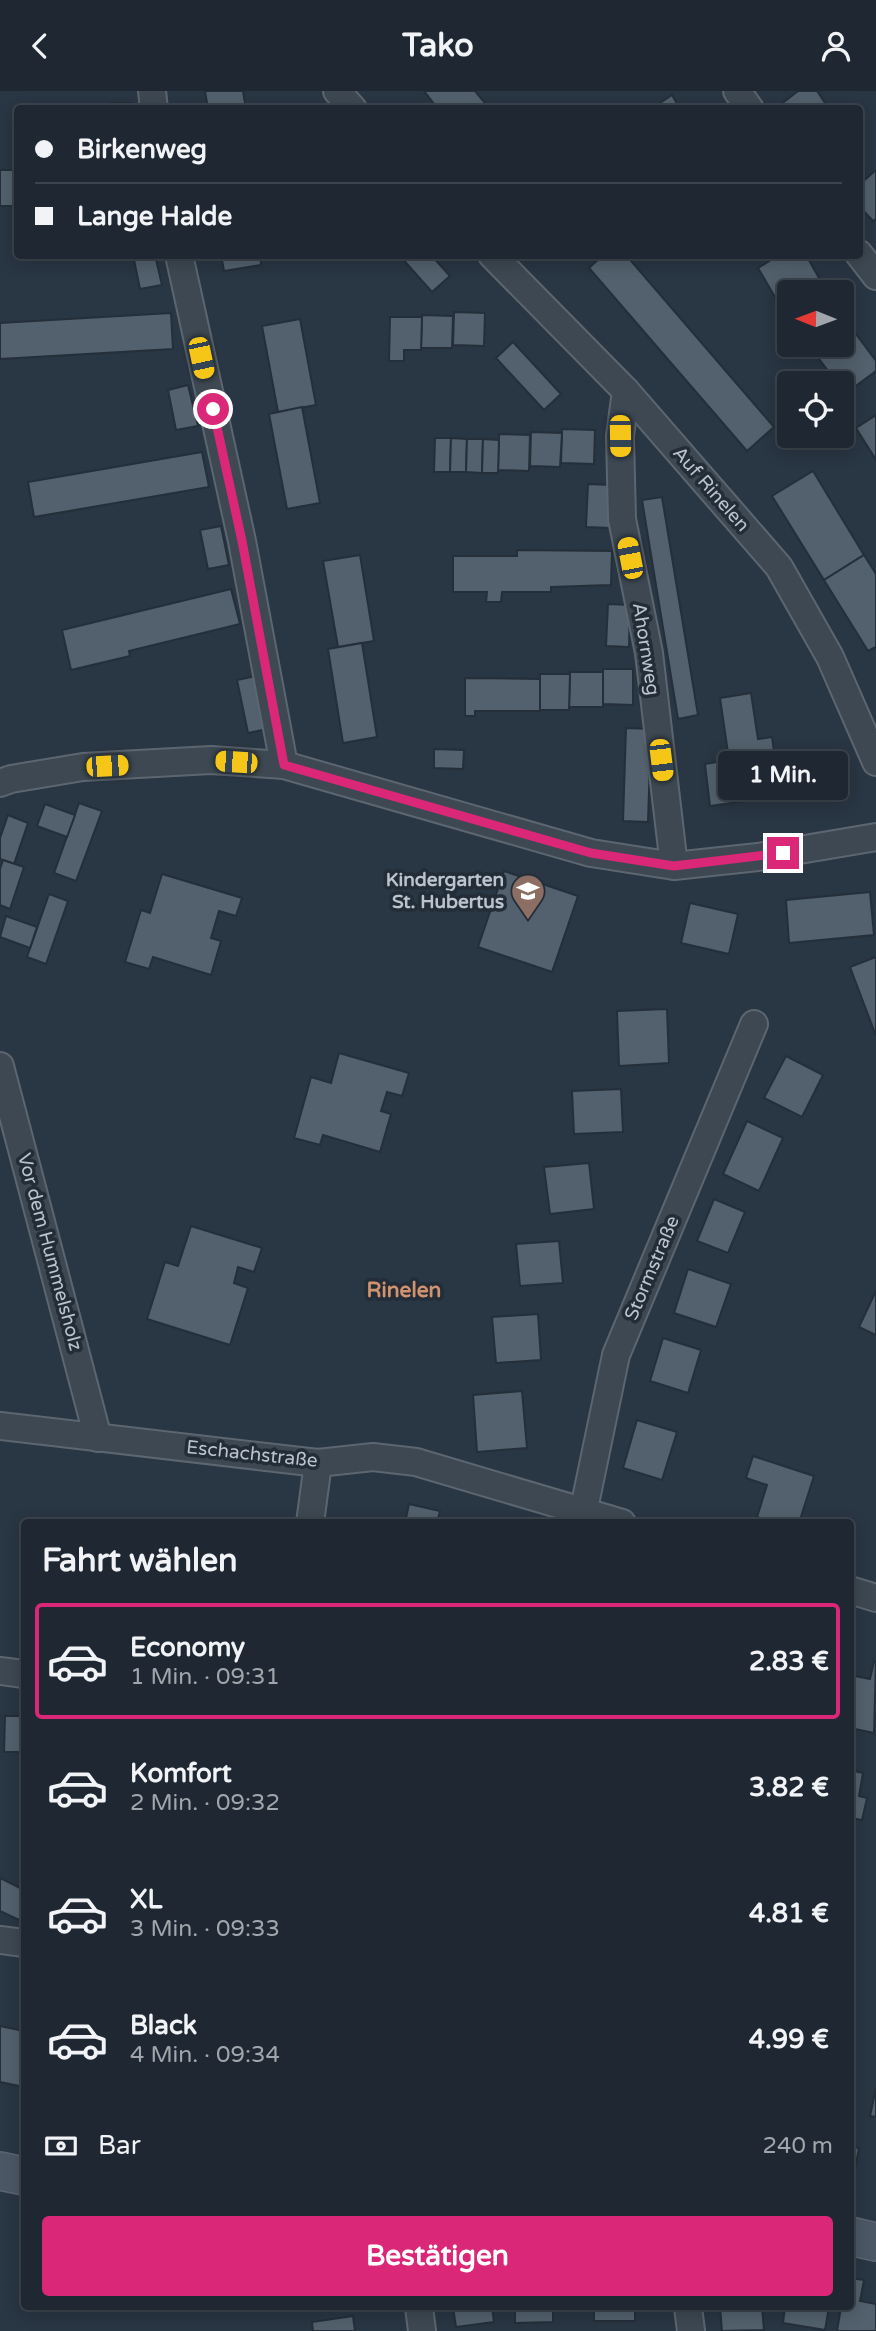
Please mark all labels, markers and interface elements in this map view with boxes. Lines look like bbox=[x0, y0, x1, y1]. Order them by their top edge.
icon: back bbox=[21, 27, 59, 65]
text: Tako bbox=[402, 27, 474, 65]
icon: person bbox=[817, 27, 855, 65]
text: Birkenweg bbox=[77, 134, 207, 165]
text: Lange Halde bbox=[77, 201, 232, 232]
north arrow bbox=[777, 280, 854, 357]
map controls bbox=[777, 280, 854, 448]
car bbox=[187, 335, 216, 381]
button: locate bbox=[777, 371, 854, 448]
route start bbox=[197, 393, 229, 425]
car bbox=[610, 415, 631, 457]
street label: Auf Rinelen bbox=[668, 442, 754, 536]
car bbox=[616, 535, 645, 581]
street label: Ahornweg bbox=[628, 601, 664, 697]
car bbox=[649, 738, 674, 782]
car bbox=[215, 750, 258, 774]
callout: 1 Min. bbox=[718, 751, 848, 801]
car bbox=[86, 754, 129, 778]
text: 1 Min. bbox=[749, 761, 817, 789]
route end bbox=[767, 837, 799, 869]
place label: Kindergarten St. Hubertus bbox=[386, 869, 504, 913]
school or university icon: Kindergarten St. Hubertus bbox=[509, 872, 547, 921]
street label: Vor dem Hummelsholz bbox=[13, 1151, 87, 1353]
street label: Stormstraße bbox=[620, 1212, 684, 1324]
district label: Rinelen bbox=[367, 1278, 441, 1303]
street label: Eschachstraße bbox=[185, 1436, 319, 1472]
text: Fahrt wählen bbox=[42, 1542, 238, 1580]
icon: car bbox=[46, 1630, 109, 1693]
text: Economy bbox=[130, 1632, 245, 1663]
text: 2.83 € bbox=[749, 1646, 829, 1677]
text: 1 Min. · 09:31 bbox=[130, 1663, 280, 1691]
icon: car bbox=[46, 1756, 109, 1819]
text: Komfort bbox=[130, 1758, 232, 1789]
text: 3.82 € bbox=[749, 1772, 829, 1803]
text: 2 Min. · 09:32 bbox=[130, 1789, 280, 1817]
icon: car bbox=[46, 1882, 109, 1945]
text: XL bbox=[130, 1884, 162, 1915]
text: 4.81 € bbox=[749, 1898, 829, 1929]
text: 3 Min. · 09:33 bbox=[130, 1915, 280, 1943]
icon: car bbox=[46, 2008, 109, 2071]
text: Black bbox=[130, 2010, 197, 2041]
text: 4.99 € bbox=[749, 2024, 829, 2055]
text: 4 Min. · 09:34 bbox=[130, 2041, 280, 2069]
icon: cash bbox=[42, 2127, 80, 2165]
text: Bar bbox=[98, 2130, 141, 2161]
text: 240 m bbox=[763, 2132, 833, 2160]
button: Bestätigen bbox=[42, 2216, 833, 2296]

